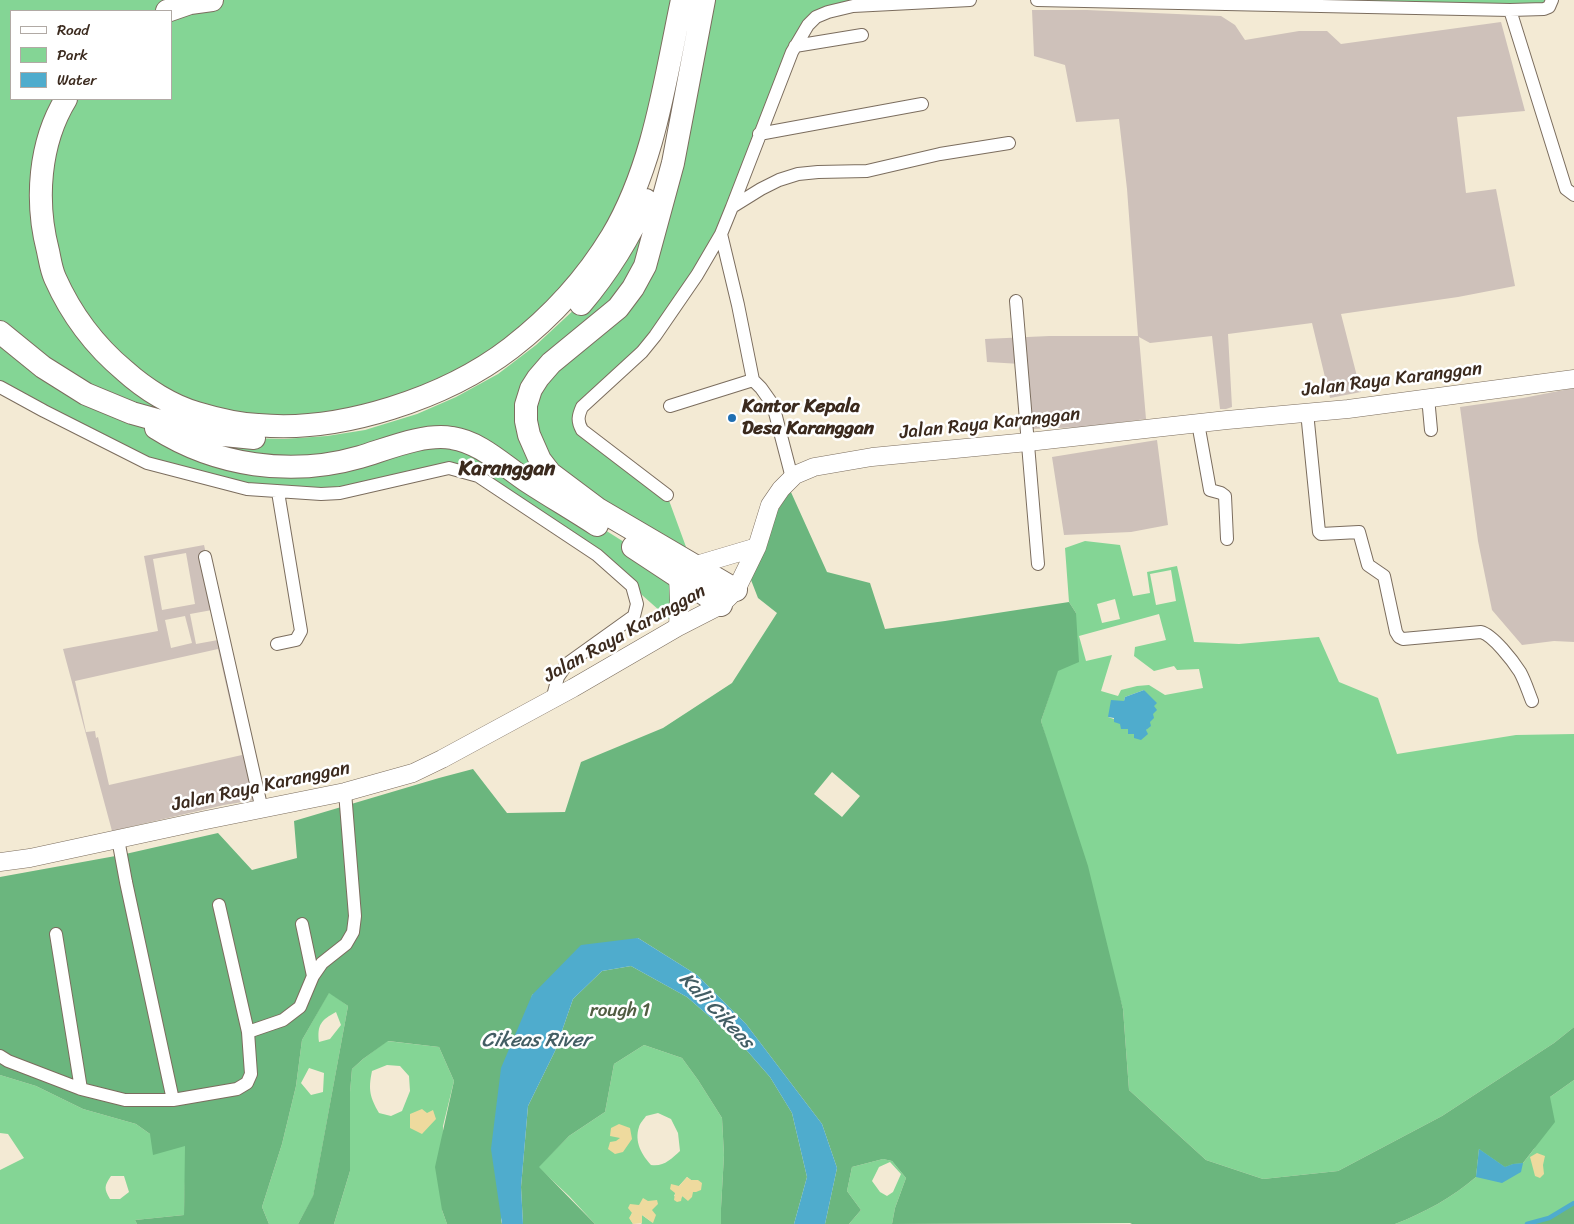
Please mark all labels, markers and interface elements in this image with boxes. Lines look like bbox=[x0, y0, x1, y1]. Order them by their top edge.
legend bbox=[10, 10, 172, 100]
text: Road bbox=[57, 17, 89, 43]
text: Park bbox=[57, 42, 88, 68]
text: Water bbox=[57, 67, 97, 93]
street label: Jalan Raya Karanggan bbox=[1300, 358, 1484, 402]
place label: Kantor Kepala Desa Karanggan bbox=[742, 396, 874, 440]
street label: Jalan Raya Karanggan bbox=[898, 403, 1082, 445]
marker: Kantor Kepala Desa Karanggan bbox=[726, 412, 738, 424]
district label: Karanggan bbox=[459, 457, 555, 483]
street label: Jalan Raya Karanggan bbox=[540, 580, 710, 688]
street label: Jalan Raya Karanggan bbox=[170, 757, 352, 817]
water label: Kali Cikeas bbox=[674, 968, 758, 1054]
park label: rough 1 bbox=[590, 1000, 650, 1022]
water label: Cikeas River bbox=[482, 1029, 590, 1053]

